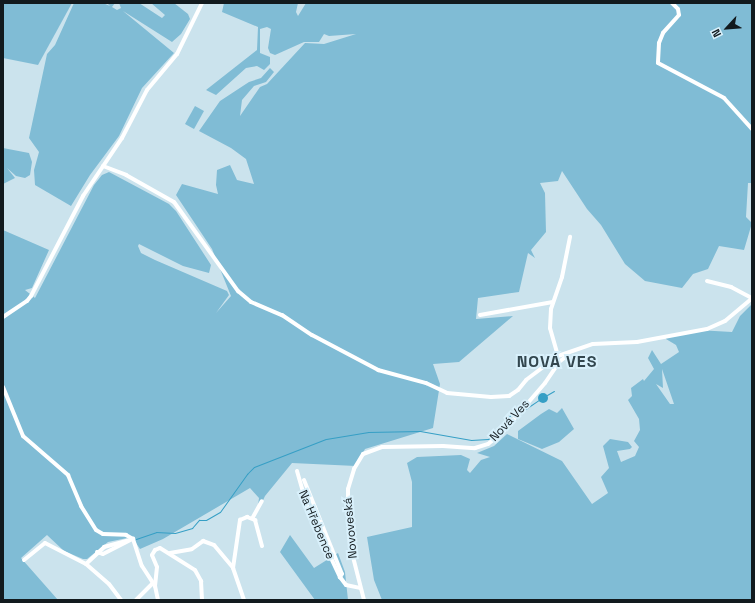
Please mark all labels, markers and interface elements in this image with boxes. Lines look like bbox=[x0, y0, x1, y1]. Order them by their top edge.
north arrow bbox=[707, 8, 747, 48]
text: N bbox=[708, 27, 724, 40]
district label: NOVÁ VES bbox=[516, 352, 598, 372]
street label: Nová Ves bbox=[487, 397, 533, 445]
street label: Na Hřebence bbox=[295, 488, 337, 562]
street label: Novoveská bbox=[341, 497, 361, 559]

